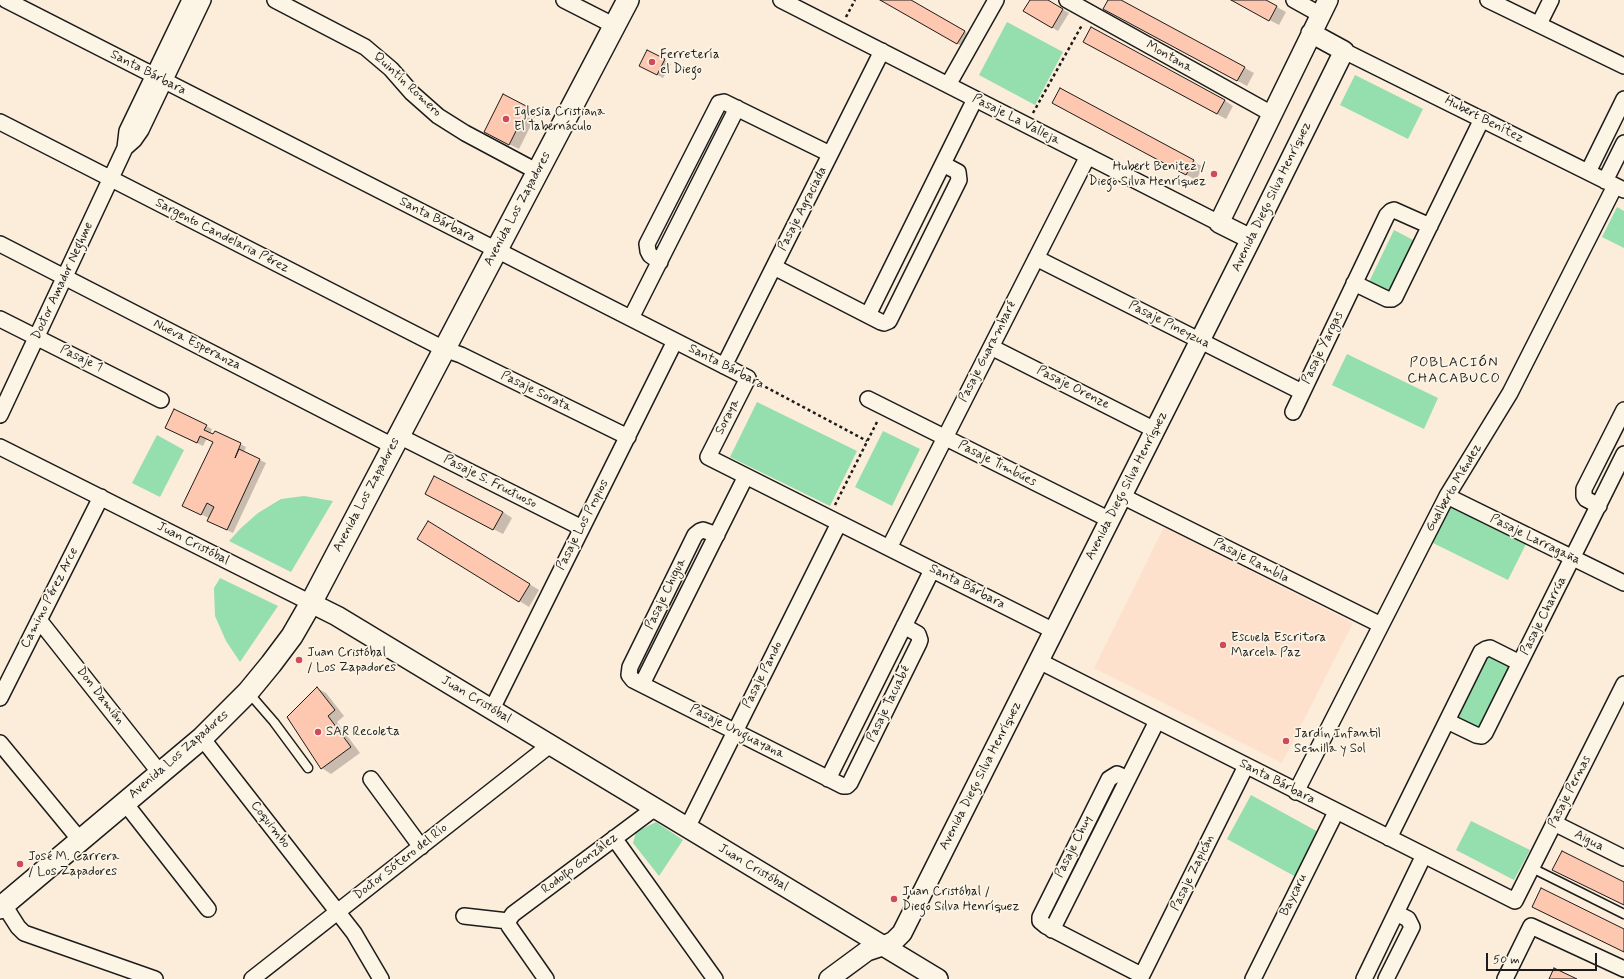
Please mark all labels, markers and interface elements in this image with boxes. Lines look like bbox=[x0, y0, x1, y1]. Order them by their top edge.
street label: Montana bbox=[1143, 38, 1195, 76]
street label: Santa Bárbara bbox=[107, 47, 189, 99]
place label: Ferretería el Diego bbox=[660, 47, 720, 78]
street label: Quintín Romero bbox=[370, 49, 444, 121]
marker: Ferretería el Diego bbox=[647, 57, 657, 67]
street label: Pasaje La Valleja bbox=[970, 91, 1062, 149]
street label: Hubert Benítez bbox=[1442, 93, 1526, 147]
place label: Iglesia Cristiana El Tabernáculo bbox=[514, 104, 605, 135]
marker: Iglesia Cristiana El Tabernáculo bbox=[501, 114, 511, 124]
street label: Avenida Diego Silva Henríquez bbox=[1229, 120, 1315, 274]
street label: Avenida Los Zapadores bbox=[481, 149, 555, 269]
place label: Hubert Benitez / Diego Silva Henríquez bbox=[1089, 159, 1206, 190]
street label: Pasaje Agraciada bbox=[775, 164, 831, 254]
marker: Hubert Benitez / Diego Silva Henríquez bbox=[1209, 169, 1219, 179]
street label: Santa Bárbara bbox=[396, 194, 478, 246]
street label: Sargento Candelaria Pérez bbox=[153, 195, 291, 277]
street label: Doctor Amador Neghme bbox=[29, 220, 97, 342]
street label: Pasaje Pineyzua bbox=[1126, 298, 1212, 352]
street label: Pasaje Guarambaré bbox=[956, 299, 1020, 405]
street label: Pasaje Yargas bbox=[1299, 309, 1347, 387]
street label: Nueva Esperanza bbox=[150, 316, 244, 374]
street label: Santa Bárbara bbox=[685, 341, 767, 393]
street label: Pasaje 1 bbox=[57, 342, 105, 376]
district label: POBLACIÓN CHACABUCO bbox=[1410, 355, 1498, 388]
street label: Pasaje Orenze bbox=[1034, 363, 1112, 413]
street label: Pasaje Sorata bbox=[498, 368, 574, 416]
street label: Soraya bbox=[712, 397, 744, 437]
street label: Avenida Diego Silva Henríquez bbox=[1083, 409, 1171, 563]
street label: Avenida Los Zapadores bbox=[330, 435, 404, 555]
street label: Pasaje Timbúes bbox=[955, 438, 1039, 490]
street label: Gualberto Méndez bbox=[1423, 441, 1485, 535]
street label: Pasaje S. Fructuoso bbox=[441, 452, 539, 512]
street label: Pasaje Los Propios bbox=[553, 477, 613, 573]
street label: Pasaje Larragaña bbox=[1487, 511, 1583, 569]
street label: Juan Cristóbal bbox=[154, 519, 232, 569]
street label: Pasaje Rambla bbox=[1211, 535, 1291, 587]
street label: Camino Pérez Arce bbox=[18, 545, 82, 651]
street label: Pasaje Chigua bbox=[642, 556, 690, 632]
street label: Santa Bárbara bbox=[926, 561, 1008, 613]
street label: Pasaje Charrúa bbox=[1517, 574, 1571, 658]
place label: Escuela Escritora Marcela Paz bbox=[1231, 630, 1326, 661]
street label: Pasaje Pando bbox=[740, 639, 786, 711]
marker: Escuela Escritora Marcela Paz bbox=[1218, 640, 1228, 650]
place label: Juan Cristóbal / Los Zapadores bbox=[307, 645, 396, 676]
marker: Juan Cristóbal / Los Zapadores bbox=[294, 655, 304, 665]
street label: Pasaje Tacuabé bbox=[864, 663, 914, 745]
street label: Don Damián bbox=[73, 664, 127, 728]
street label: Juan Cristóbal bbox=[438, 673, 514, 727]
street label: Avenida Diego Silva Henríquez bbox=[937, 699, 1025, 853]
street label: Pasaje Uruguayana bbox=[687, 701, 787, 763]
street label: Avenida Los Zapadores bbox=[126, 707, 232, 803]
place label: SAR Recoleta bbox=[326, 724, 400, 740]
place label: Jardín Infantil Semilla y Sol bbox=[1294, 726, 1381, 757]
marker: SAR Recoleta bbox=[313, 727, 323, 737]
marker: Jardín Infantil Semilla y Sol bbox=[1281, 736, 1291, 746]
street label: Pasaje Pernas bbox=[1545, 753, 1595, 831]
street label: Santa Bárbara bbox=[1236, 756, 1318, 808]
street label: Coquimbo bbox=[247, 798, 293, 852]
street label: Pasaje Chuy bbox=[1052, 813, 1096, 881]
street label: Doctor Sótero del Río bbox=[351, 820, 451, 904]
street label: Aigua bbox=[1572, 827, 1606, 855]
street label: Rodolfo González bbox=[539, 830, 621, 898]
street label: Pasaje Zapicán bbox=[1168, 832, 1218, 914]
street label: Juan Cristóbal bbox=[715, 841, 791, 895]
place label: José M. Carrera / Los Zapadores bbox=[28, 849, 119, 880]
marker: José M. Carrera / Los Zapadores bbox=[15, 859, 25, 869]
street label: Baycaru bbox=[1277, 871, 1311, 919]
place label: Juan Cristóbal / Diego Silva Henríquez bbox=[902, 884, 1019, 915]
marker: Juan Cristóbal / Diego Silva Henríquez bbox=[889, 894, 899, 904]
scale bar bbox=[1488, 945, 1599, 971]
text: 50 m bbox=[1493, 952, 1520, 968]

